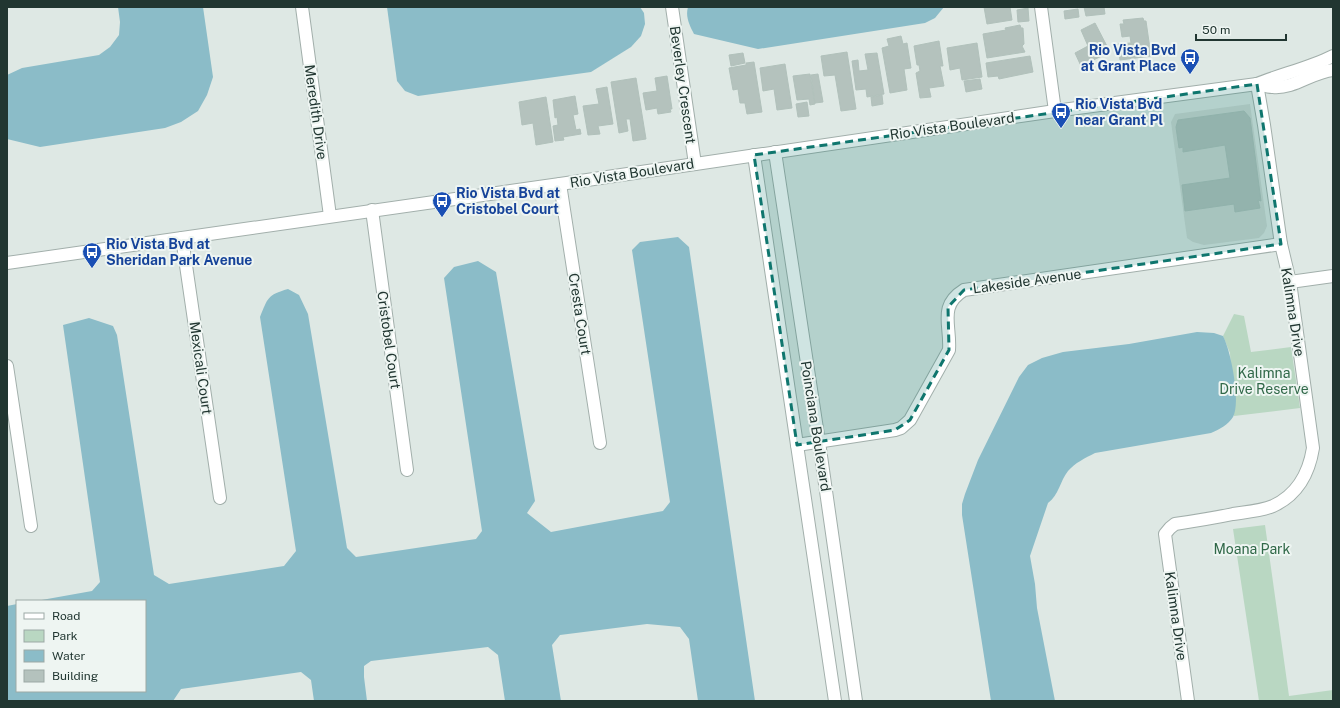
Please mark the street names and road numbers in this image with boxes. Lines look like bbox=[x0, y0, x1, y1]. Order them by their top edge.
street label: Beverley Crescent bbox=[667, 25, 699, 145]
street label: Meredith Drive bbox=[301, 63, 331, 161]
street label: Rio Vista Boulevard bbox=[889, 109, 1015, 143]
street label: Rio Vista Boulevard bbox=[569, 155, 695, 191]
street label: Lakeside Avenue bbox=[972, 265, 1082, 297]
street label: Kalimna Drive bbox=[1278, 266, 1308, 358]
street label: Cresta Court bbox=[566, 272, 594, 356]
street label: Cristobel Court bbox=[374, 290, 404, 390]
street label: Mexicali Court bbox=[187, 320, 215, 416]
street label: Poinciana Boulevard bbox=[798, 360, 834, 492]
street label: Kalimna Drive bbox=[1162, 570, 1190, 662]

